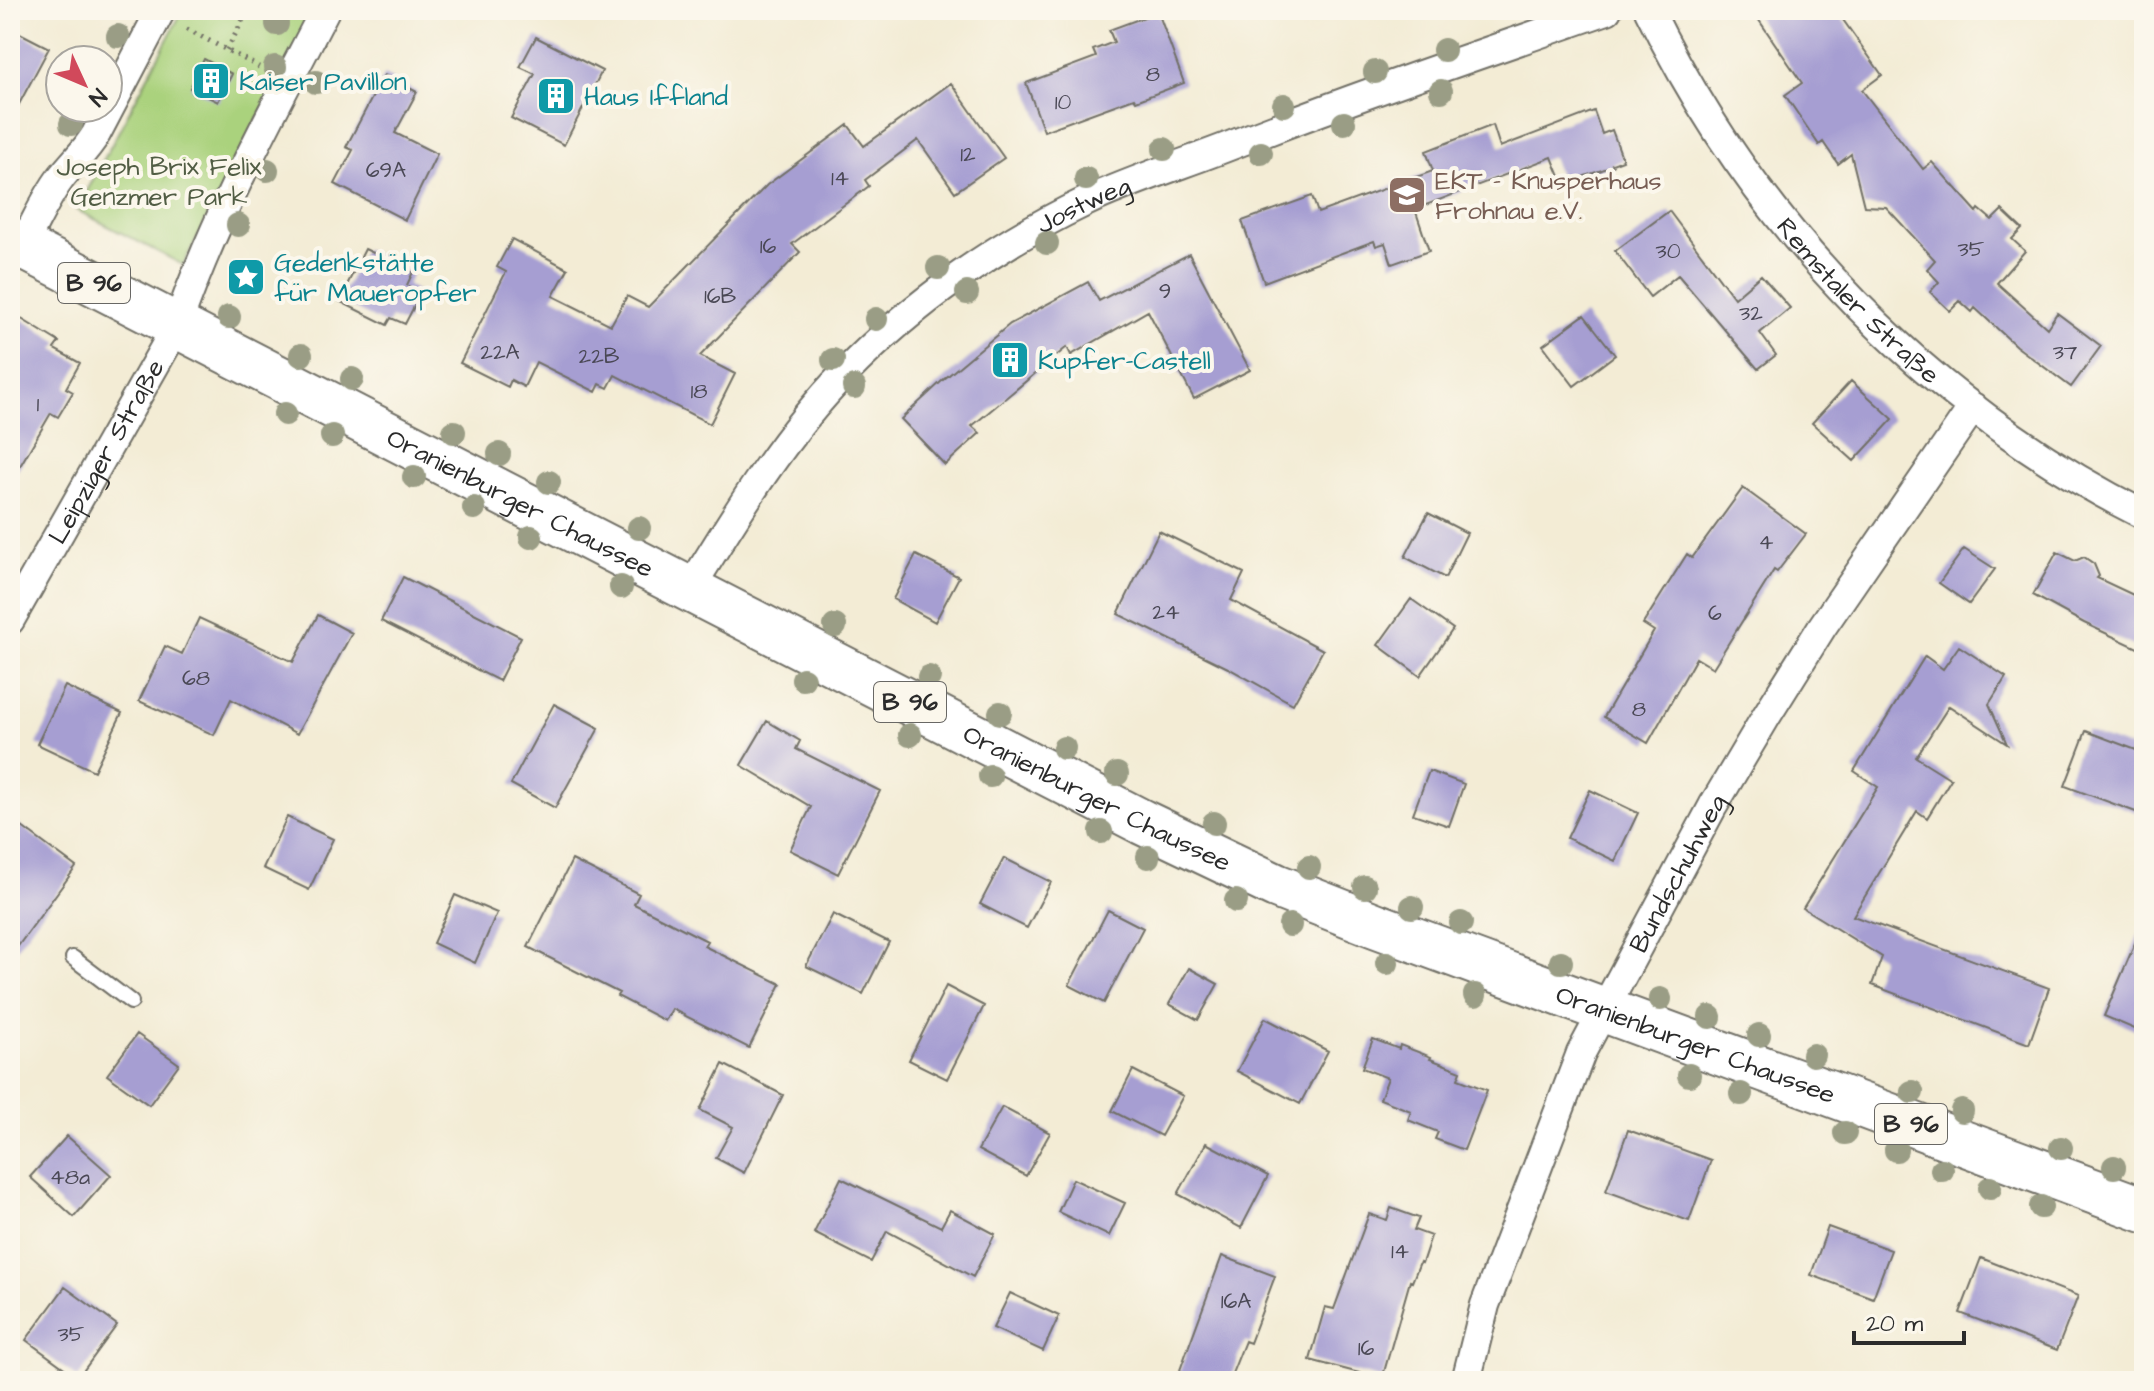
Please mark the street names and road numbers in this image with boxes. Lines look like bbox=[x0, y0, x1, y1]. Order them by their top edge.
street label: Jostweg bbox=[1030, 168, 1137, 243]
street label: Remstaler Straße bbox=[1768, 210, 1947, 392]
road number: B 96 bbox=[58, 263, 130, 303]
street label: Leipziger Straße bbox=[40, 353, 173, 551]
street label: Oranienburger Chaussee bbox=[380, 420, 660, 587]
road number: B 96 bbox=[874, 682, 946, 722]
street label: Oranienburger Chaussee bbox=[957, 716, 1237, 881]
street label: Bundschuhweg bbox=[1621, 787, 1737, 959]
street label: Oranienburger Chaussee bbox=[1551, 977, 1840, 1113]
road number: B 96 bbox=[1875, 1104, 1947, 1144]

